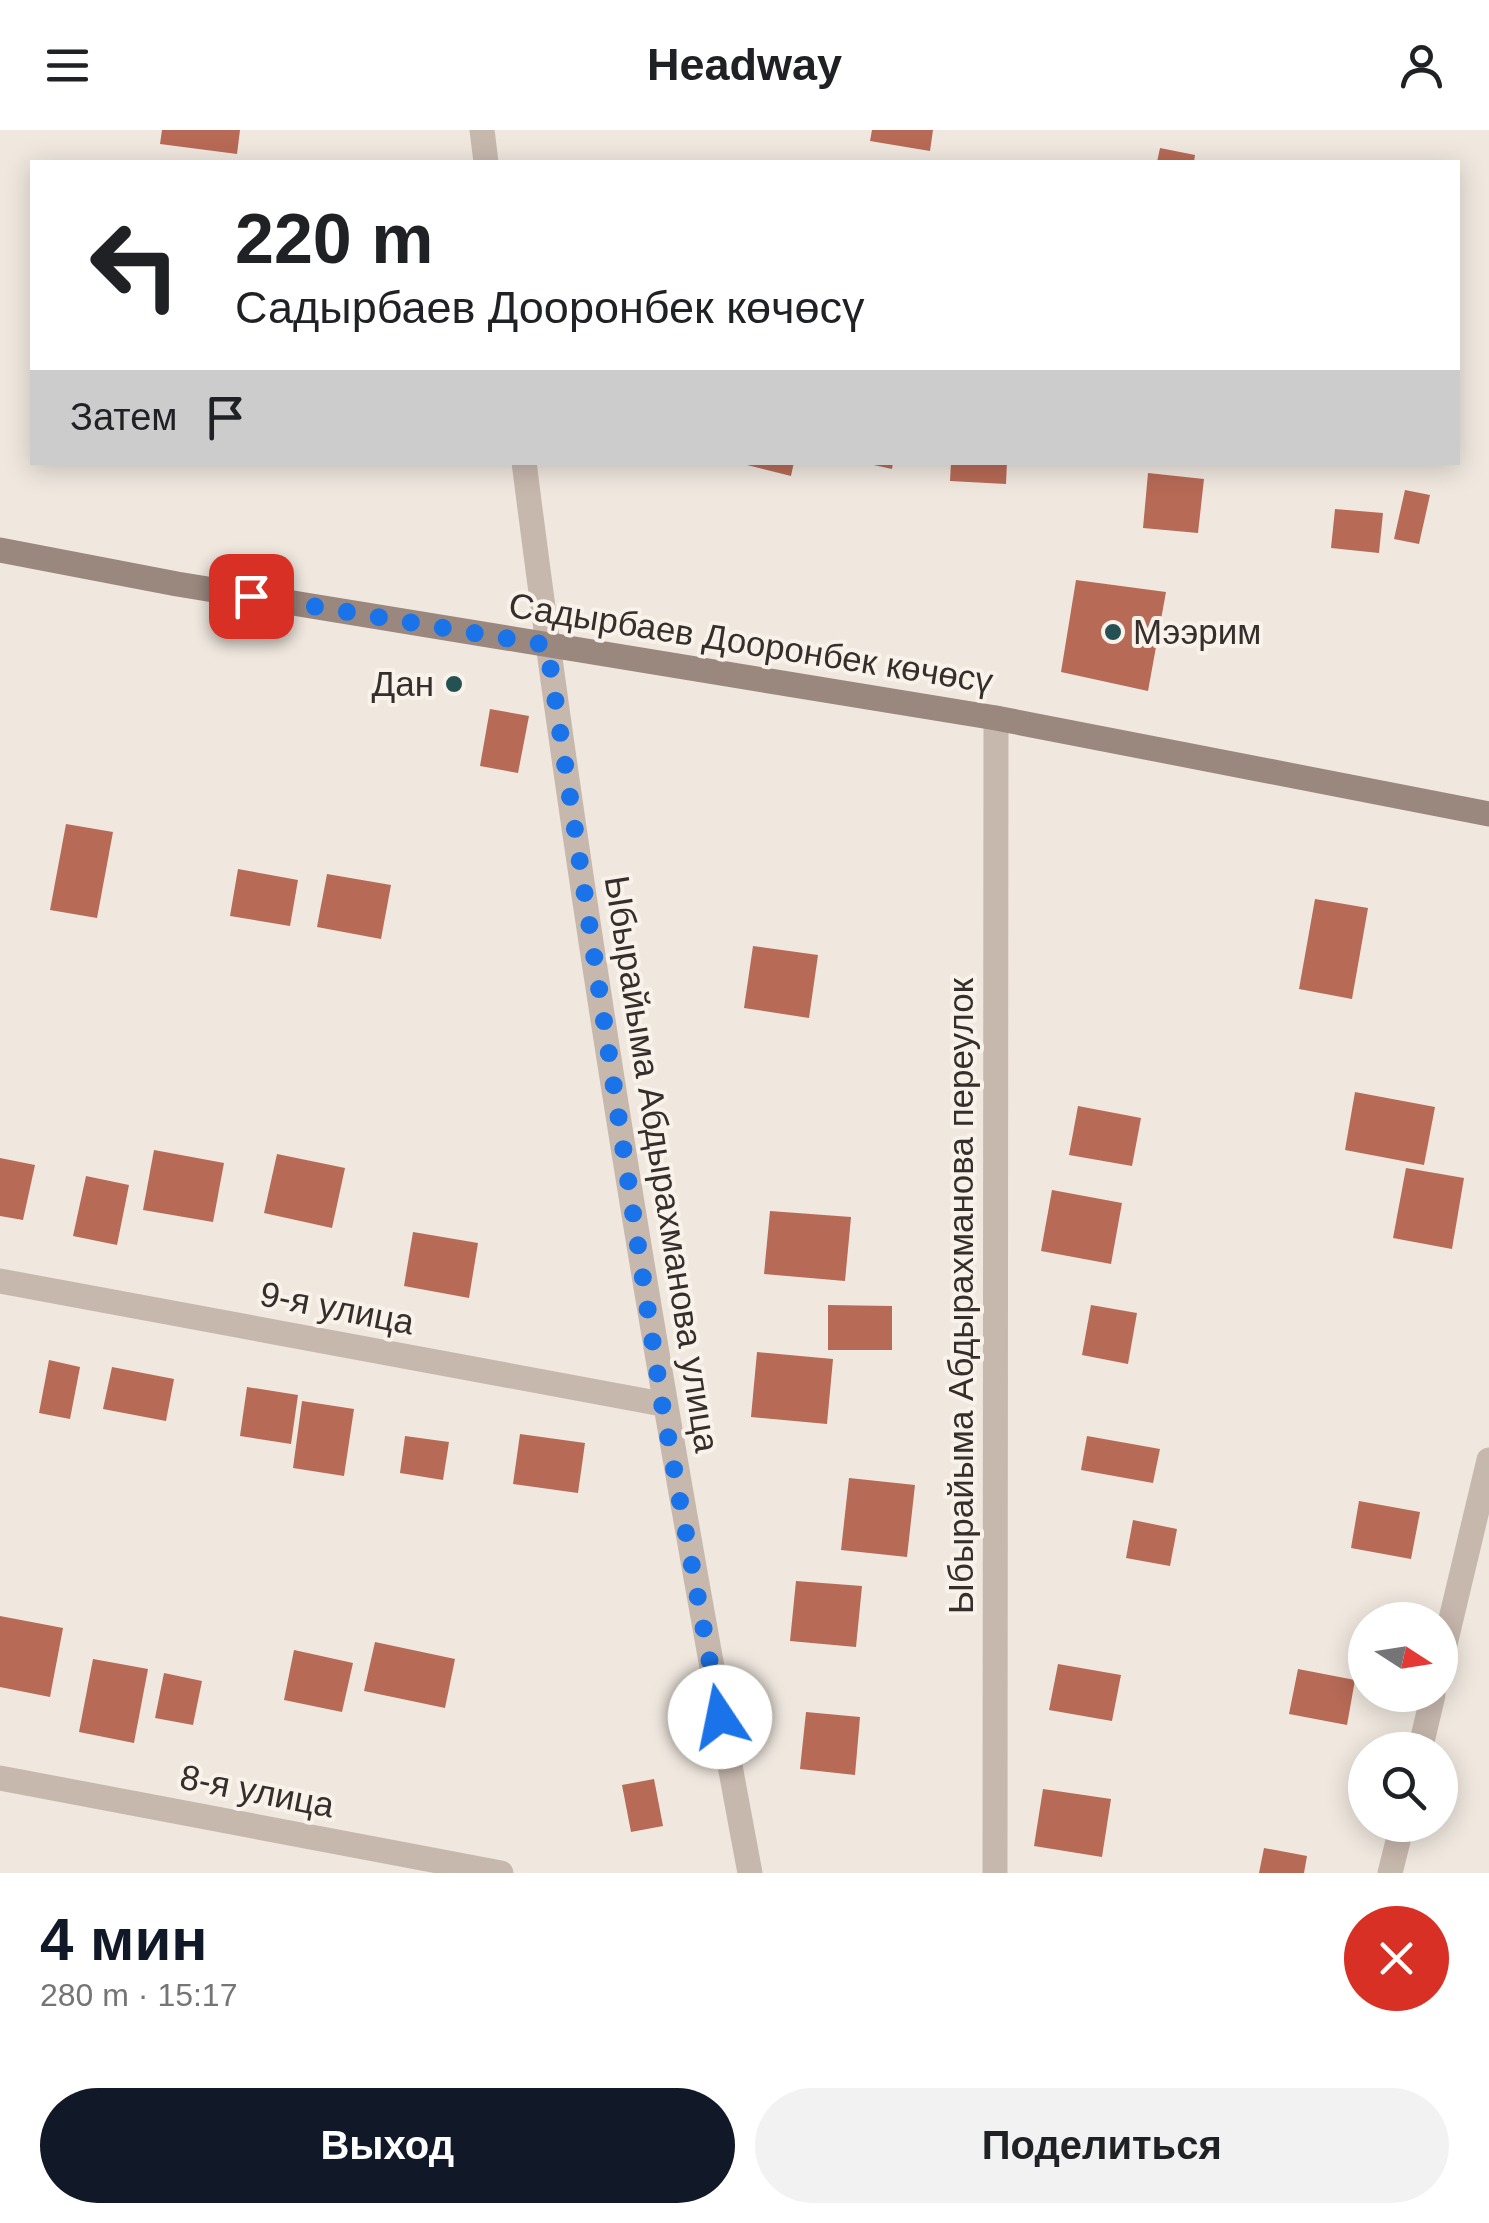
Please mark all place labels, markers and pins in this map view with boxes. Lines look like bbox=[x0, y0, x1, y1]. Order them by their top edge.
pin bbox=[209, 554, 294, 639]
place label: Мээрим bbox=[1133, 612, 1261, 651]
marker: Мээрим bbox=[1102, 621, 1124, 643]
place label: Дан bbox=[372, 664, 434, 703]
marker: Дан bbox=[443, 673, 465, 695]

